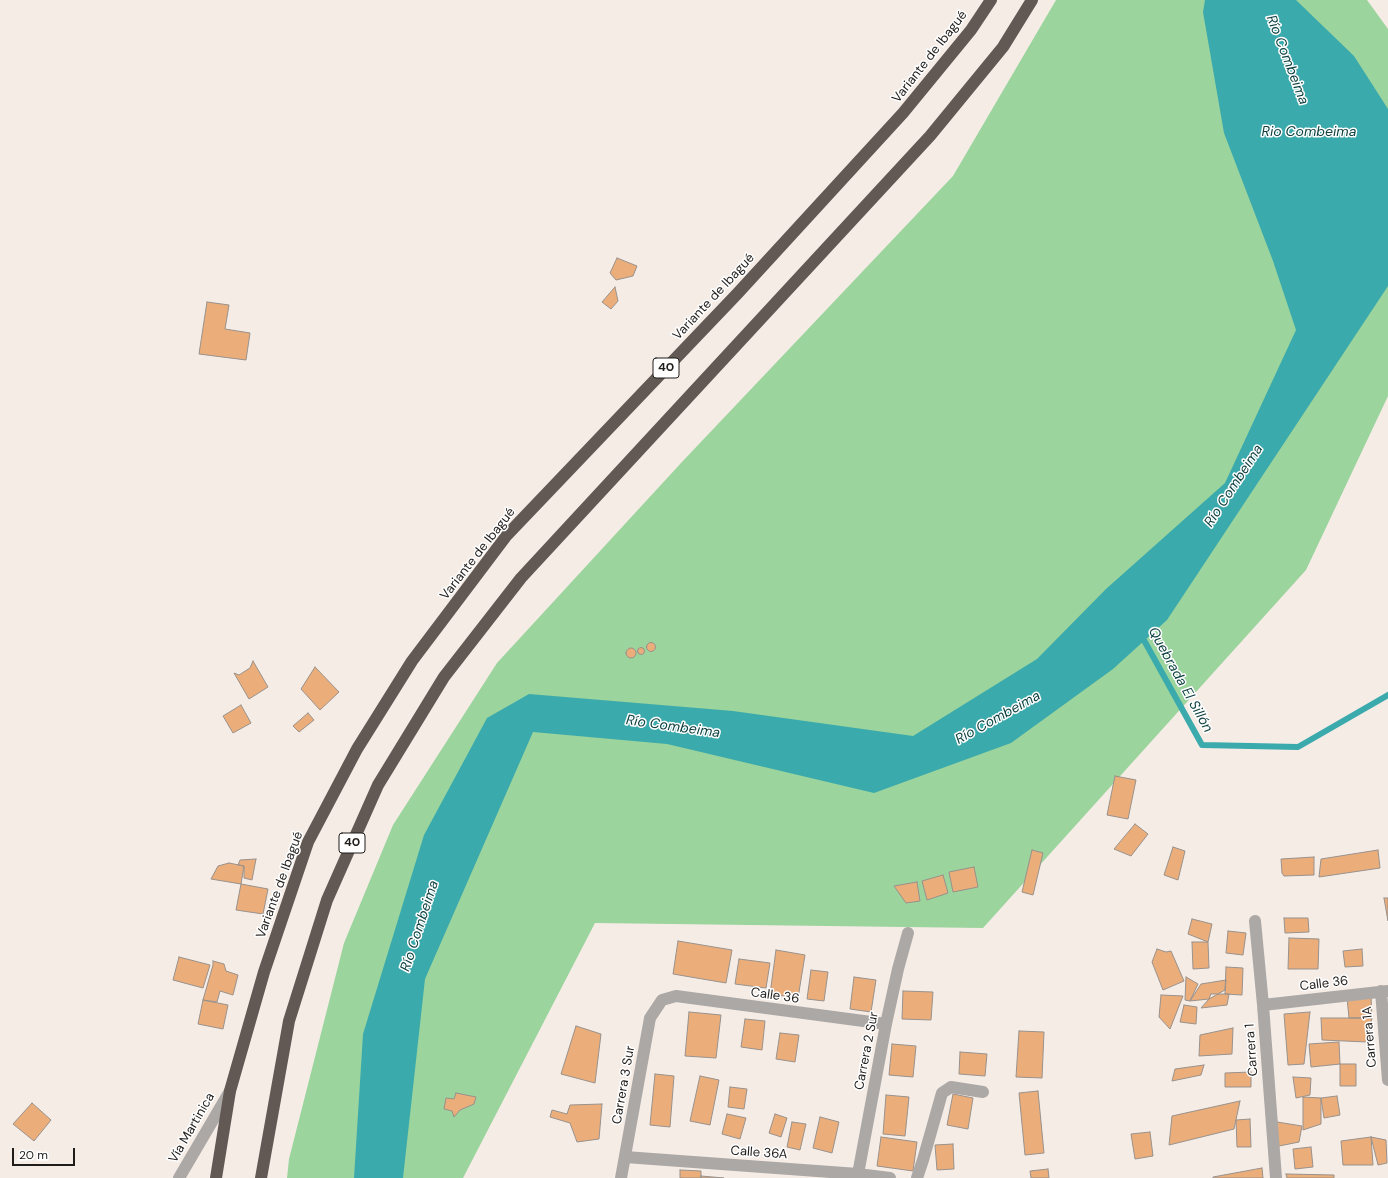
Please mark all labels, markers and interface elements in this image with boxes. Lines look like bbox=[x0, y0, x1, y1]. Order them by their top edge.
street label: Variante de Ibagué bbox=[889, 8, 971, 106]
water label: Río Combeima bbox=[1262, 13, 1312, 107]
water label: Rio Combeima bbox=[1262, 124, 1356, 140]
street label: Variante de Ibagué bbox=[670, 251, 758, 343]
road number: 40 bbox=[653, 358, 679, 378]
water label: Río Combeima bbox=[1201, 442, 1267, 530]
street label: Variante de Ibagué bbox=[437, 505, 519, 603]
water label: Quebrada El Sillón bbox=[1144, 624, 1216, 736]
water label: Río Combeima bbox=[953, 688, 1043, 748]
water label: Río Combeima bbox=[625, 712, 721, 742]
street label: Variante de Ibagué bbox=[253, 829, 307, 941]
road number: 40 bbox=[339, 833, 365, 853]
water label: Río Combeima bbox=[397, 878, 443, 974]
street label: Calle 36 bbox=[1299, 973, 1349, 995]
street label: Calle 36 bbox=[750, 985, 800, 1007]
street label: Carrera 1A bbox=[1360, 1006, 1380, 1068]
street label: Carrera 2 Sur bbox=[852, 1011, 882, 1091]
street label: Carrera 1 bbox=[1242, 1023, 1262, 1077]
street label: Carrera 3 Sur bbox=[609, 1045, 639, 1125]
street label: Vía Martinica bbox=[166, 1090, 218, 1166]
scale bar bbox=[14, 1140, 77, 1166]
street label: Calle 36A bbox=[730, 1143, 788, 1163]
text: 20 m bbox=[19, 1147, 48, 1163]

